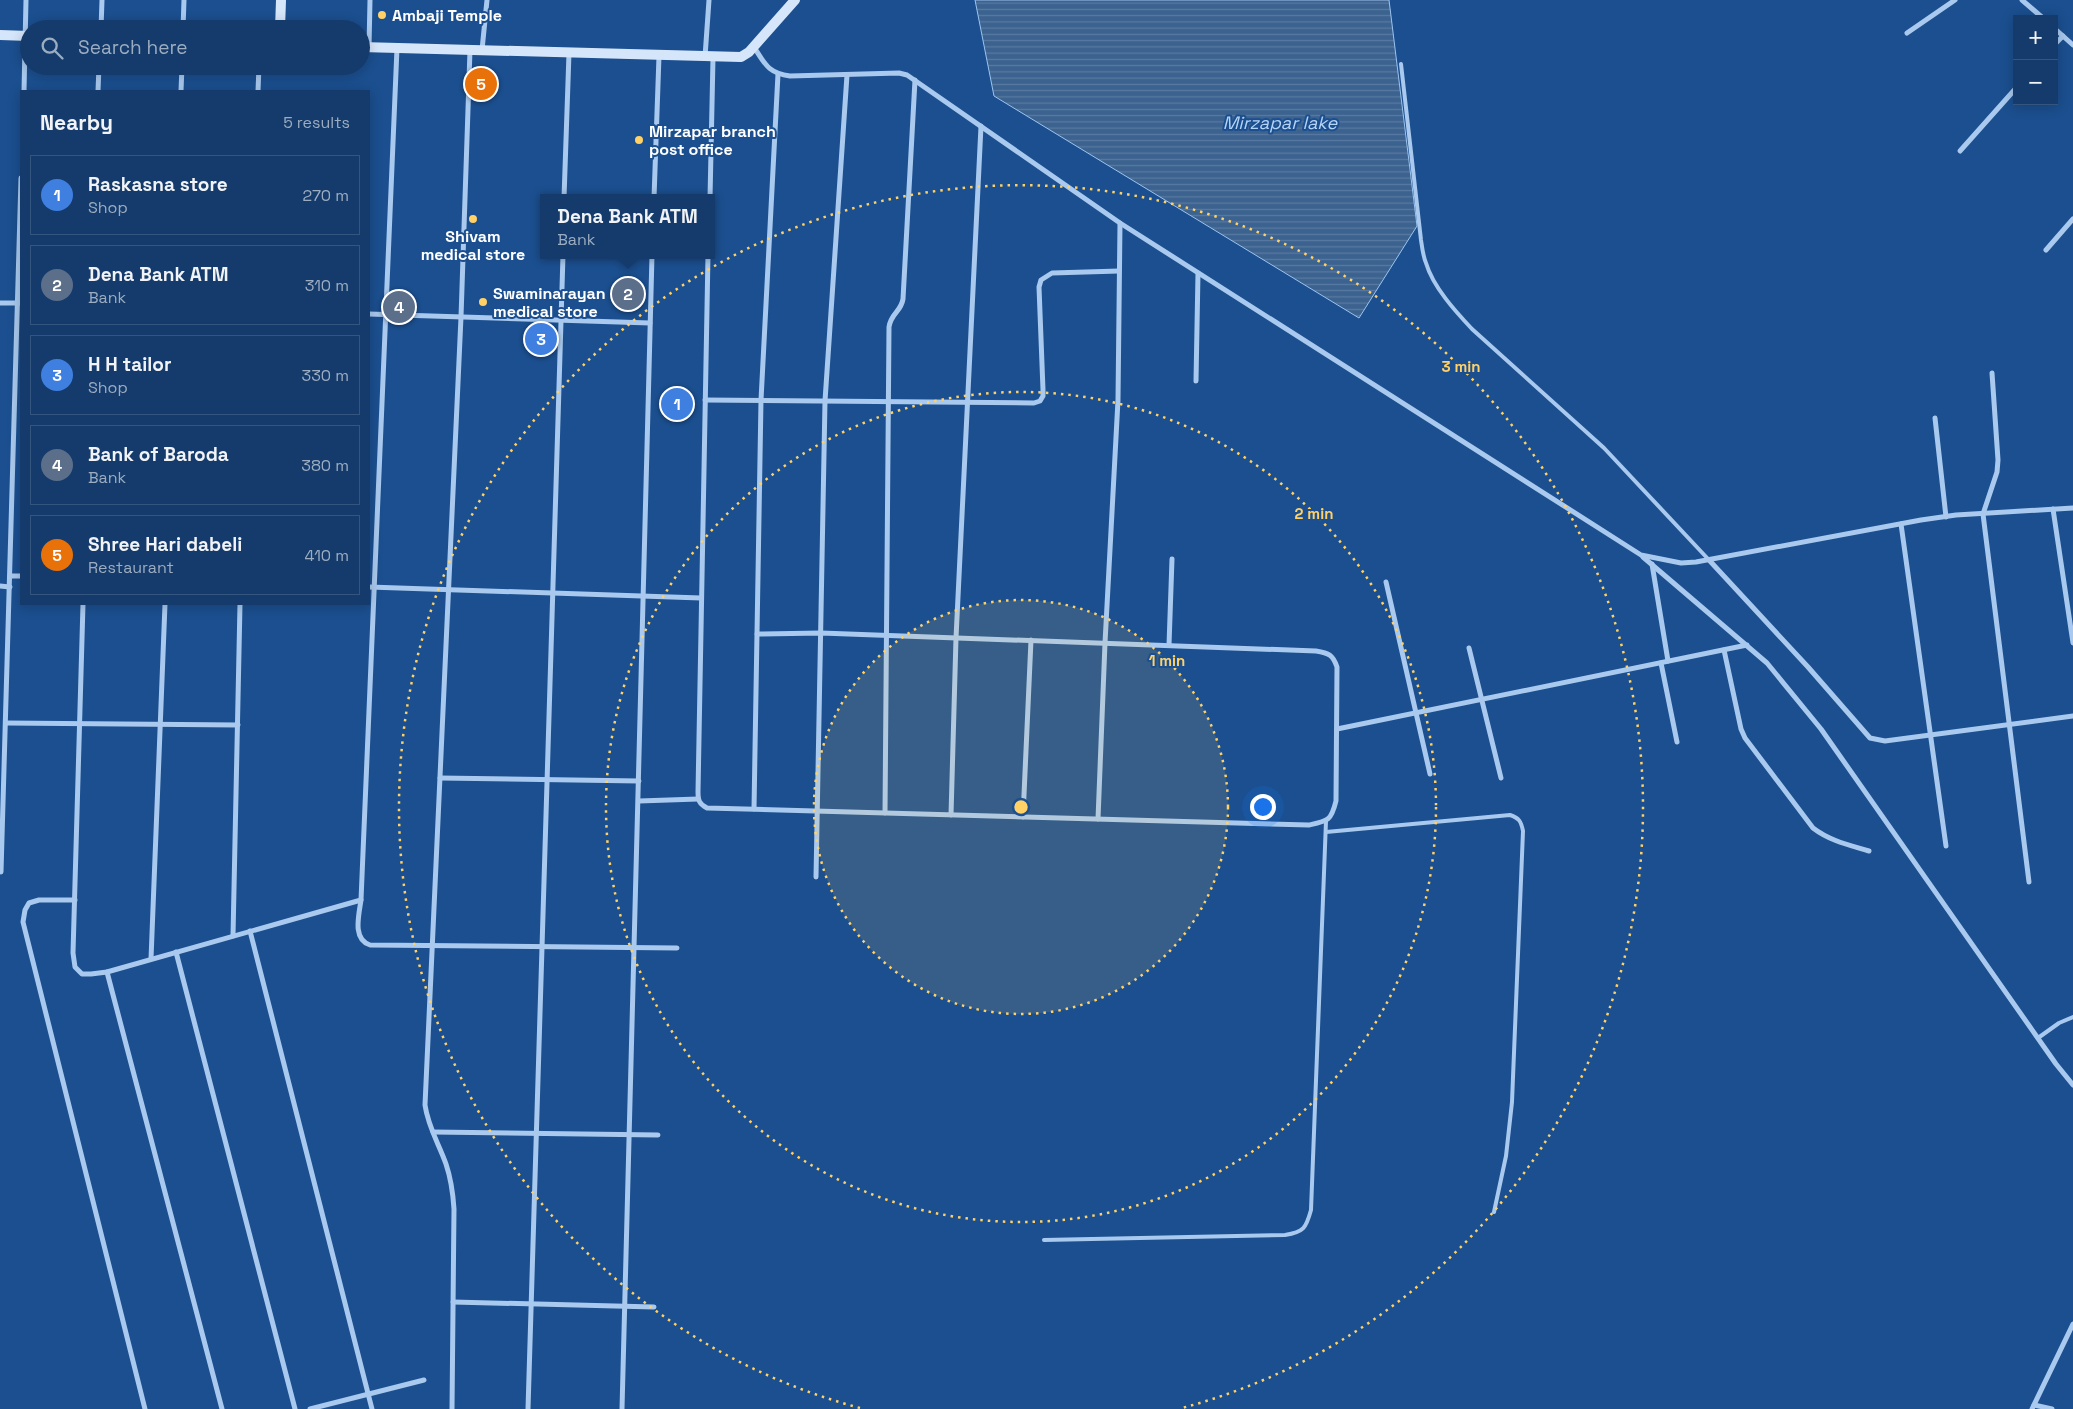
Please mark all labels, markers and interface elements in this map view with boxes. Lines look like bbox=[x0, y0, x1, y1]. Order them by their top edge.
place label: Ambaji Temple bbox=[392, 5, 502, 26]
marker: Ambaji Temple bbox=[376, 9, 388, 21]
map controls bbox=[2013, 15, 2058, 105]
button: + bbox=[2013, 15, 2058, 60]
search box bbox=[20, 20, 370, 75]
icon: search bbox=[38, 34, 66, 62]
text: Search here bbox=[78, 35, 188, 60]
button: − bbox=[2013, 60, 2058, 105]
pin: 5 bbox=[465, 65, 497, 103]
text: Nearby bbox=[40, 109, 113, 136]
water label: Mirzapar lake bbox=[1223, 111, 1339, 134]
text: 5 results bbox=[283, 112, 350, 133]
place label: Mirzapar branch post office bbox=[649, 121, 776, 160]
marker: Mirzapar branch post office bbox=[633, 134, 645, 146]
text: Raskasna store bbox=[88, 172, 228, 197]
text: 1 bbox=[53, 185, 61, 206]
text: 270 m bbox=[302, 185, 349, 206]
popup bbox=[540, 194, 715, 259]
text: Shop bbox=[88, 197, 128, 218]
text: Dena Bank ATM bbox=[557, 204, 698, 229]
marker: Shivam medical store bbox=[467, 213, 479, 225]
place label: Shivam medical store bbox=[421, 226, 525, 265]
text: Bank bbox=[557, 229, 595, 250]
text: Dena Bank ATM bbox=[88, 262, 229, 287]
text: 2 bbox=[52, 275, 62, 296]
text: 310 m bbox=[305, 275, 349, 296]
pin: 2 bbox=[612, 275, 644, 313]
place label: Swaminarayan medical store bbox=[493, 283, 606, 322]
text: Bank bbox=[88, 287, 126, 308]
pin: 4 bbox=[383, 288, 415, 326]
marker: Swaminarayan medical store bbox=[477, 296, 489, 308]
pin: 3 bbox=[525, 320, 557, 358]
text: H H tailor bbox=[88, 352, 172, 377]
text: 3 min bbox=[1442, 357, 1480, 376]
text: 3 bbox=[52, 365, 62, 386]
text: 330 m bbox=[302, 365, 349, 386]
text: Shop bbox=[88, 377, 128, 398]
pin: 1 bbox=[661, 385, 693, 423]
text: Bank of Baroda bbox=[88, 442, 229, 467]
text: 4 bbox=[52, 455, 62, 476]
text: 380 m bbox=[301, 455, 349, 476]
text: Bank bbox=[88, 467, 126, 488]
text: 2 min bbox=[1295, 504, 1333, 523]
text: Shree Hari dabeli bbox=[88, 532, 242, 557]
text: 5 bbox=[52, 545, 62, 566]
text: 410 m bbox=[305, 545, 349, 566]
text: Restaurant bbox=[88, 557, 174, 578]
text: 1 min bbox=[1149, 651, 1185, 670]
your location bbox=[1250, 794, 1276, 820]
centre of rings bbox=[1012, 798, 1030, 816]

